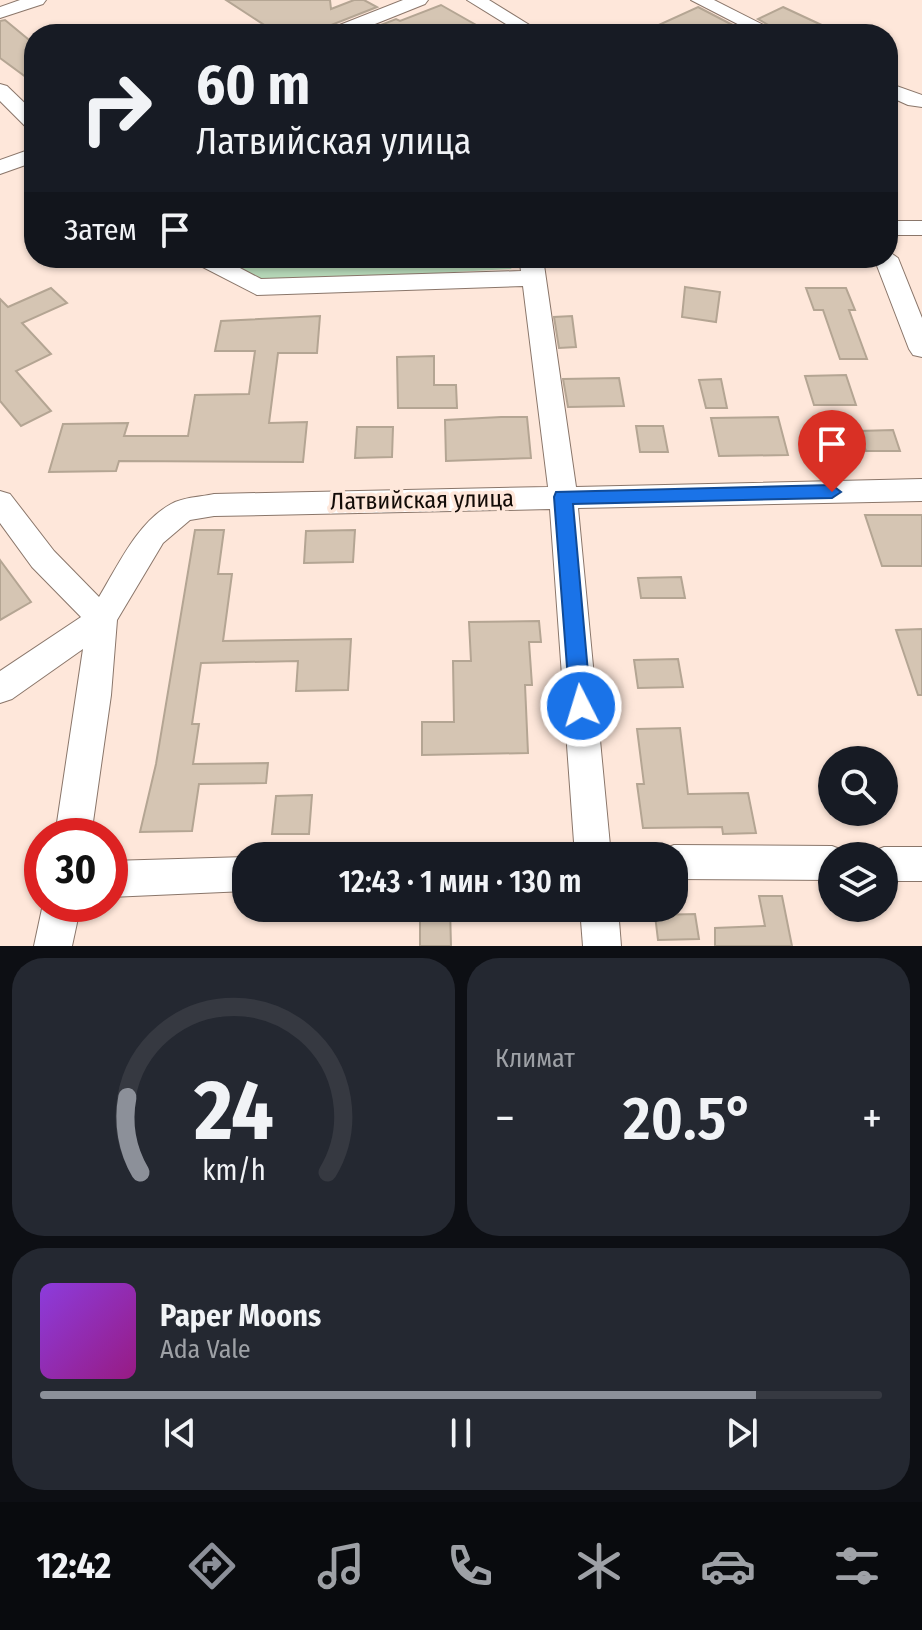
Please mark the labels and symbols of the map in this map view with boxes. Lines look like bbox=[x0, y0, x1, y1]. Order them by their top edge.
pin bbox=[798, 410, 866, 492]
street label: Латвийская улица bbox=[330, 484, 514, 516]
position arrow bbox=[539, 664, 623, 748]
speed limit sign: 30 bbox=[24, 818, 128, 922]

